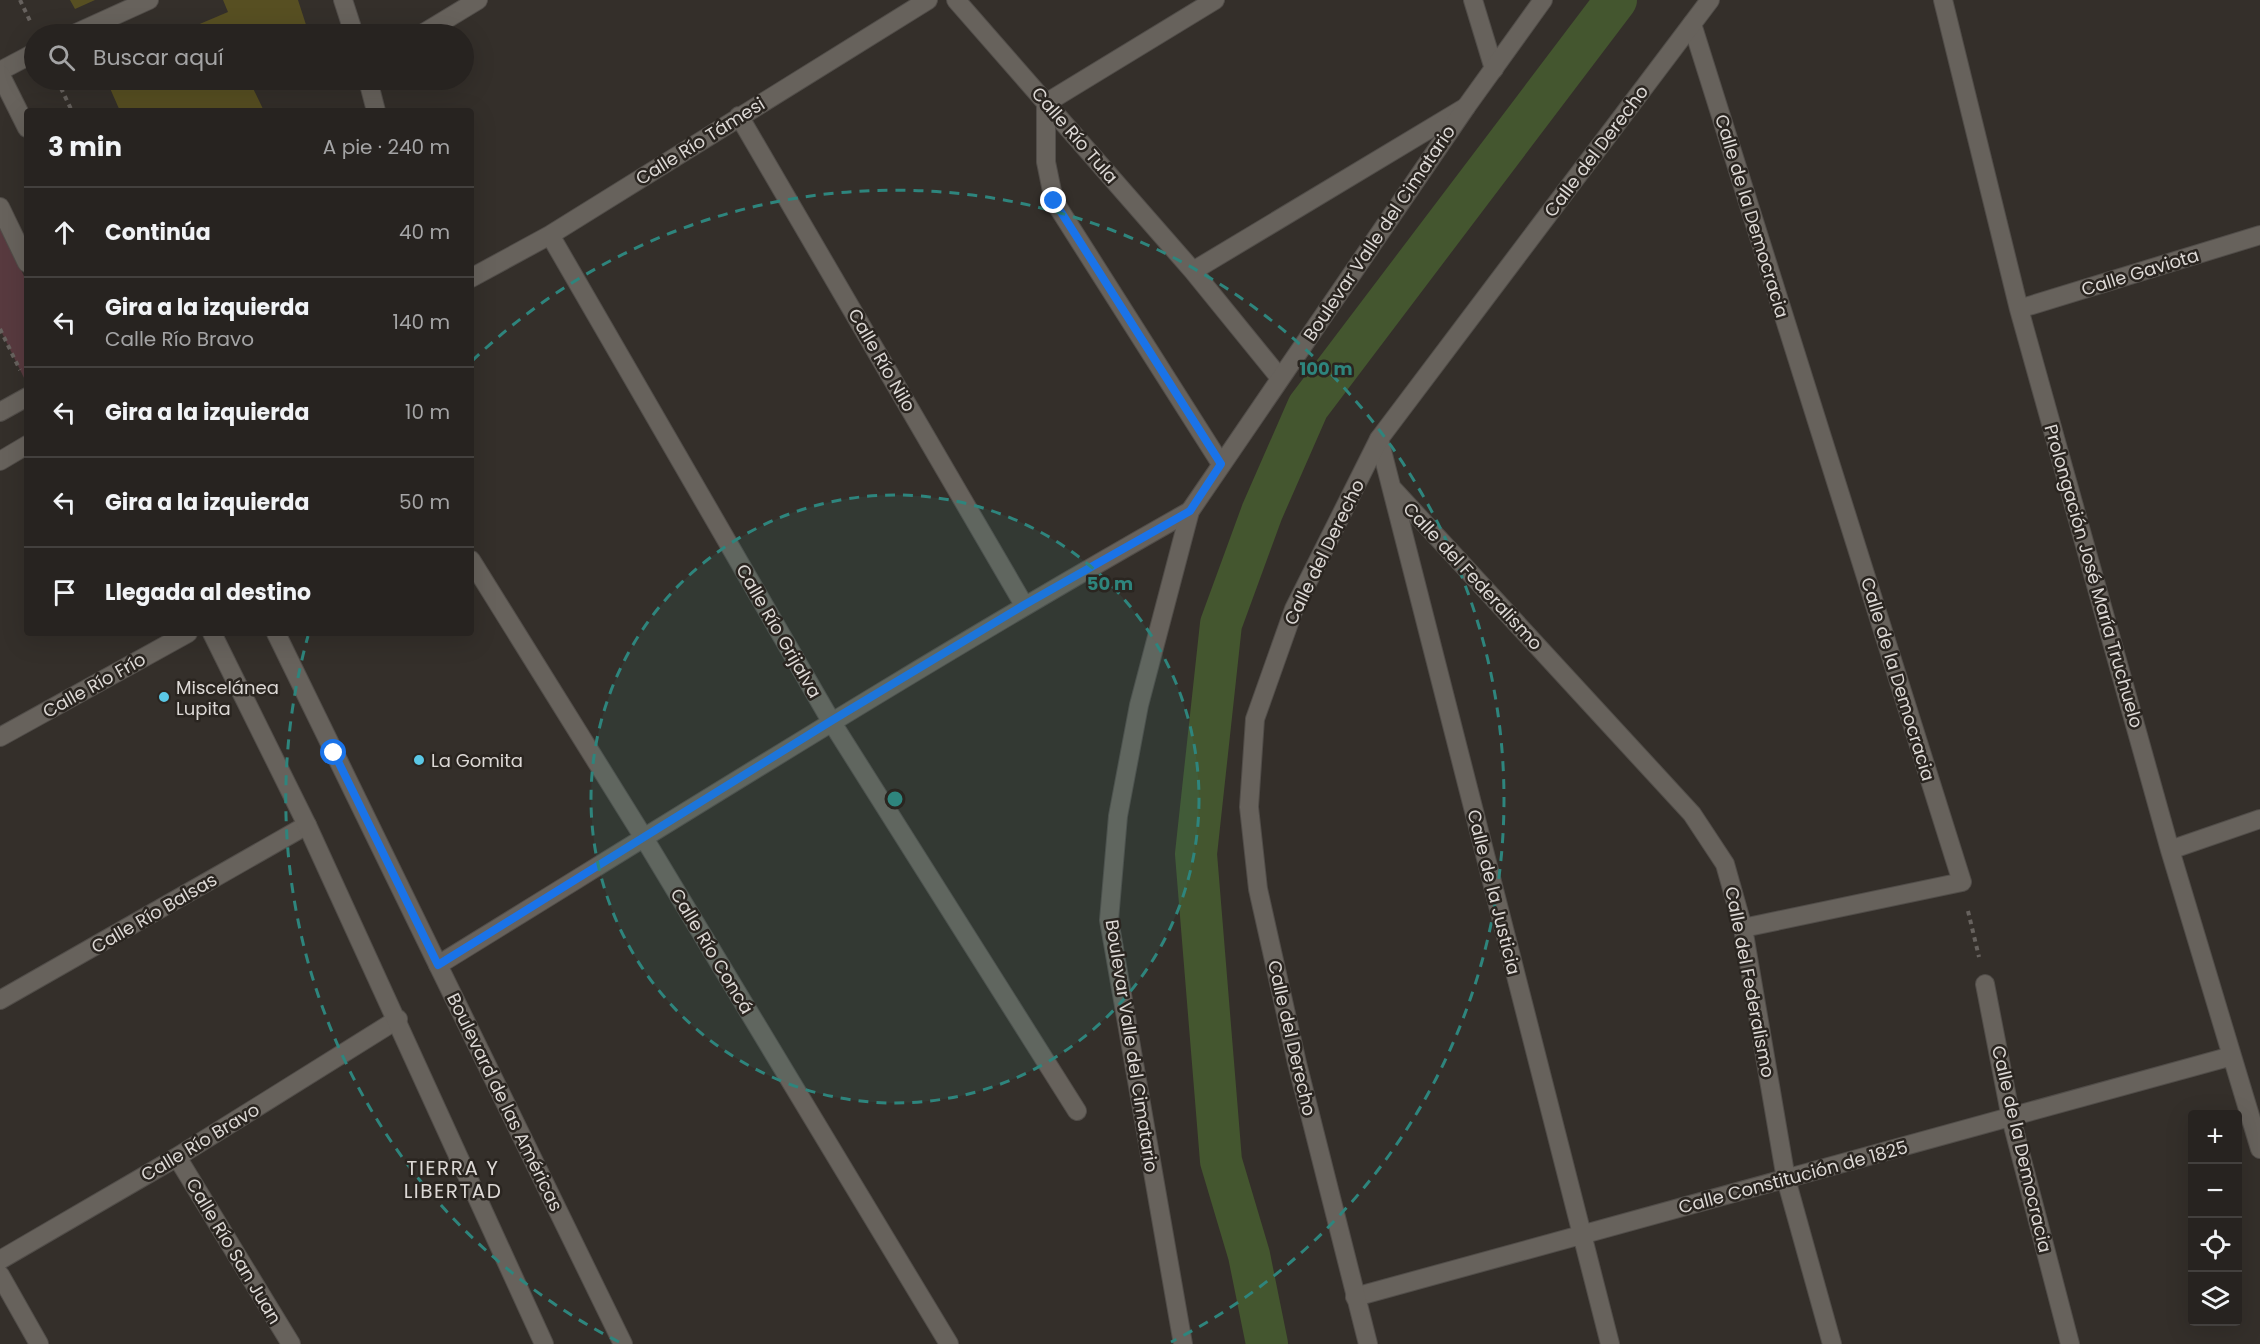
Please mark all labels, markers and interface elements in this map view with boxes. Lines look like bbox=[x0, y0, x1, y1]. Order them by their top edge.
search box bbox=[24, 24, 474, 90]
icon: search bbox=[45, 41, 78, 74]
text: Buscar aquí bbox=[93, 42, 224, 73]
street label: Calle del Derecho bbox=[1538, 80, 1654, 222]
street label: Calle Río Tula bbox=[1026, 81, 1124, 189]
street label: Calle Río Támesi bbox=[631, 91, 769, 191]
street label: Calle de la Democracia bbox=[1709, 111, 1795, 321]
street label: Boulevar Valle del Cimatario bbox=[1297, 120, 1461, 346]
text: 3 min bbox=[48, 129, 122, 165]
text: A pie · 240 m bbox=[323, 133, 450, 161]
route end bbox=[1040, 187, 1066, 213]
icon: ahead bbox=[48, 216, 81, 249]
text: Continúa bbox=[105, 217, 211, 248]
text: 40 m bbox=[399, 218, 450, 246]
street label: Calle Gaviota bbox=[2078, 242, 2202, 302]
text: Gira a la izquierda bbox=[105, 292, 309, 323]
street label: Calle Río Nilo bbox=[842, 304, 922, 416]
icon: left bbox=[48, 306, 81, 339]
text: 140 m bbox=[393, 308, 450, 336]
text: Calle Río Bravo bbox=[105, 325, 254, 353]
text: 100 m bbox=[1299, 356, 1353, 381]
icon: left bbox=[48, 396, 81, 429]
text: Gira a la izquierda bbox=[105, 397, 309, 428]
text: 10 m bbox=[405, 398, 450, 426]
street label: Prolongación José María Truchuelo bbox=[2039, 421, 2149, 731]
street label: Calle del Derecho bbox=[1278, 475, 1370, 629]
icon: left bbox=[48, 486, 81, 519]
text: Gira a la izquierda bbox=[105, 487, 309, 518]
text: 50 m bbox=[399, 488, 450, 516]
street label: Calle del Federalismo bbox=[1398, 496, 1548, 656]
street label: Calle Río Grijalva bbox=[730, 559, 828, 703]
text: 50 m bbox=[1087, 571, 1133, 596]
street label: Calle de la Democracia bbox=[1855, 574, 1941, 784]
icon: arrive bbox=[48, 576, 81, 609]
text: Llegada al destino bbox=[105, 577, 311, 608]
street label: Calle Río Frío bbox=[38, 646, 150, 724]
place label: Miscelánea Lupita bbox=[176, 675, 279, 721]
marker: Miscelánea Lupita bbox=[157, 690, 171, 704]
route start bbox=[320, 739, 346, 765]
place label: La Gomita bbox=[431, 748, 523, 773]
marker: La Gomita bbox=[412, 753, 426, 767]
centre of rings bbox=[885, 789, 905, 809]
street label: Calle de la Justicia bbox=[1461, 807, 1527, 977]
street label: Calle Río Balsas bbox=[87, 867, 221, 959]
street label: Calle Río Concá bbox=[665, 883, 759, 1019]
street label: Calle del Federalismo bbox=[1719, 884, 1781, 1080]
street label: Boulevar Valle del Cimatario bbox=[1100, 918, 1164, 1174]
street label: Calle del Derecho bbox=[1262, 958, 1322, 1118]
street label: Boulevard de las Américas bbox=[441, 989, 569, 1215]
street label: Calle de la Democracia bbox=[1986, 1043, 2058, 1255]
street label: Calle Río Bravo bbox=[136, 1097, 264, 1187]
map controls bbox=[2188, 1110, 2242, 1326]
button: + bbox=[2188, 1110, 2242, 1164]
street label: Calle Constitución de 1825 bbox=[1676, 1134, 1910, 1220]
district label: TIERRA Y LIBERTAD bbox=[404, 1154, 502, 1205]
button: − bbox=[2188, 1164, 2242, 1218]
street label: Calle Río San Juan bbox=[180, 1173, 288, 1329]
button: locate bbox=[2188, 1218, 2242, 1272]
button: layers bbox=[2188, 1272, 2242, 1326]

